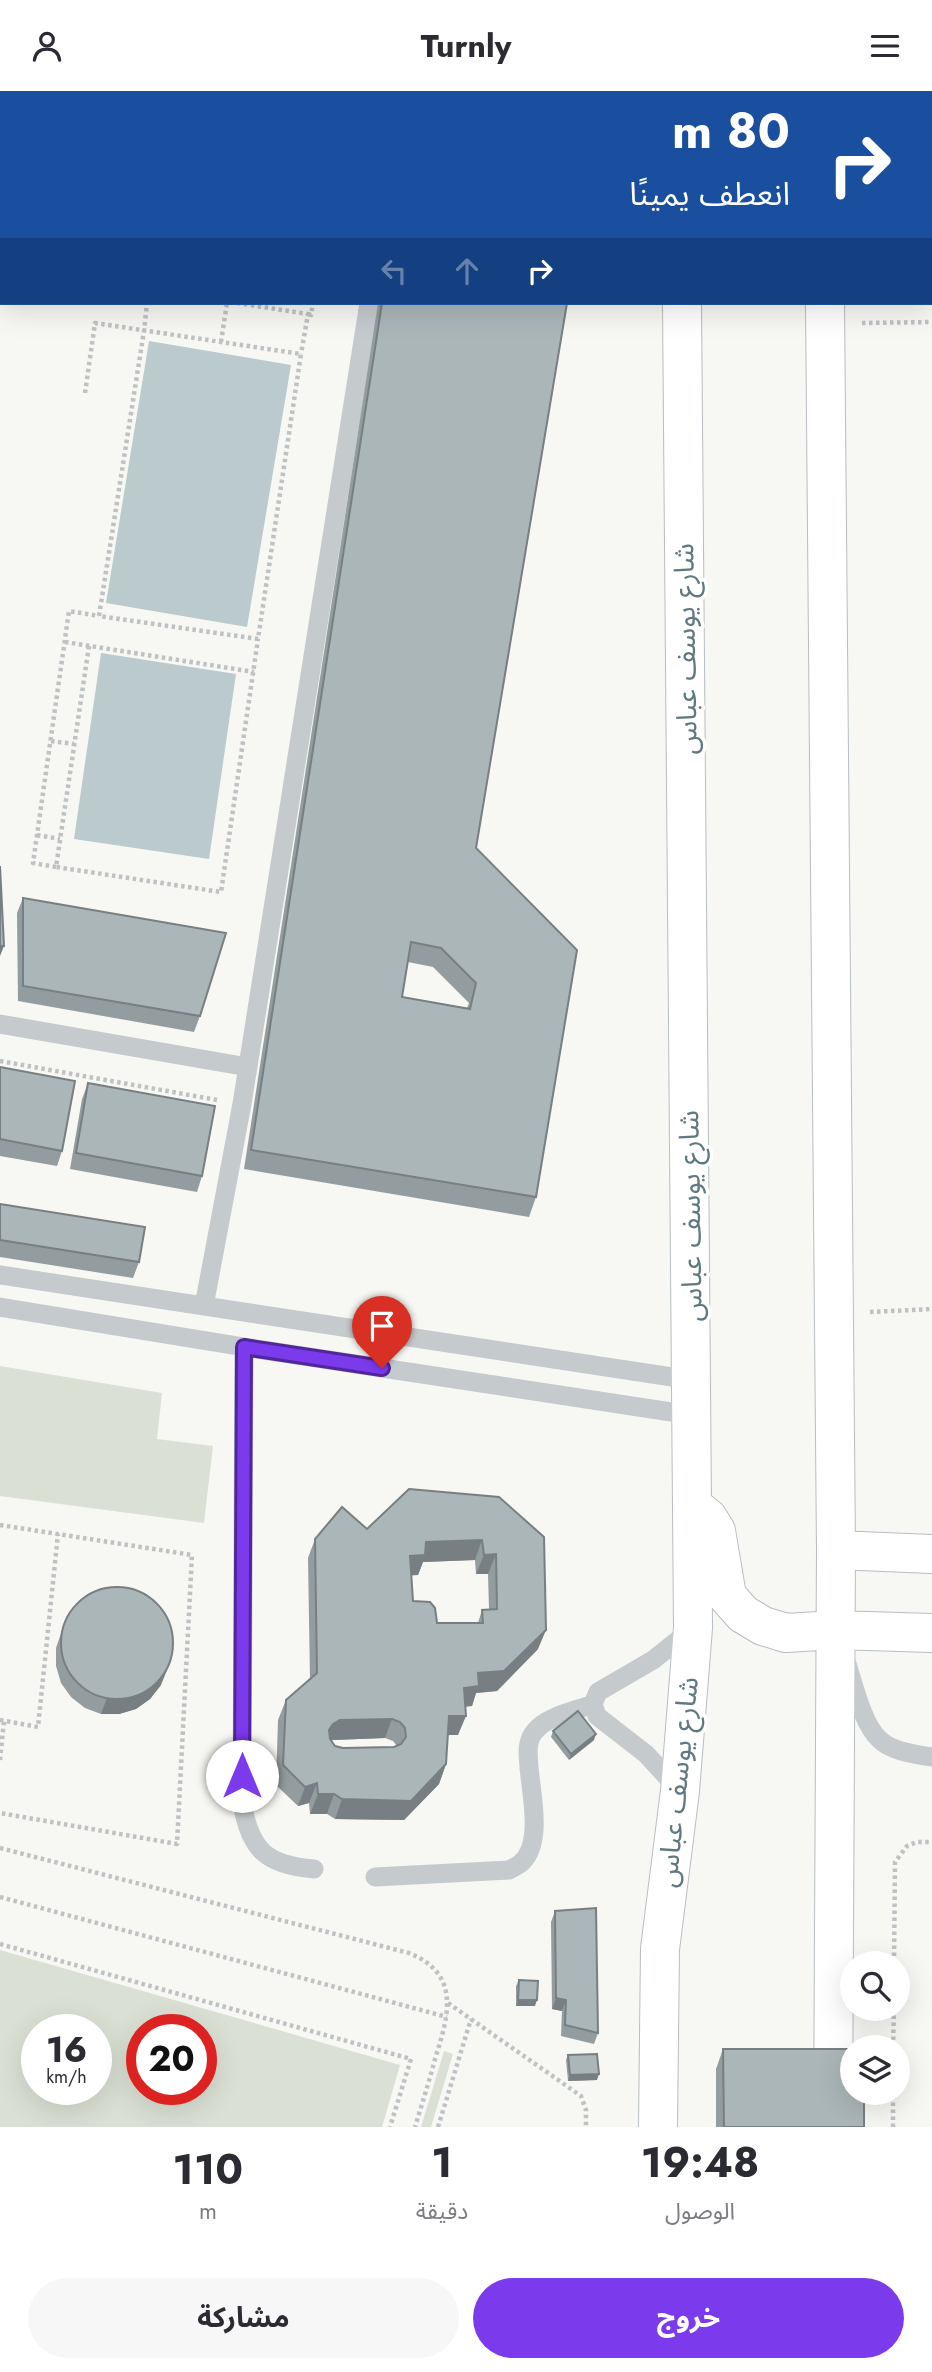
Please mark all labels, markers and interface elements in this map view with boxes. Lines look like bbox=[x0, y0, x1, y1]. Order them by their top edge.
text: Turnly bbox=[421, 23, 511, 69]
icon: person bbox=[28, 27, 66, 65]
icon: menu bbox=[866, 27, 904, 65]
text: 80 m bbox=[672, 96, 790, 166]
icon: right bbox=[814, 119, 905, 210]
text: انعطف يمينًا bbox=[629, 171, 790, 217]
icon: left bbox=[375, 252, 413, 290]
icon: ahead bbox=[448, 252, 486, 290]
icon: right bbox=[521, 252, 559, 290]
street label: شارع يوسف عباس bbox=[663, 543, 708, 755]
street label: شارع يوسف عباس bbox=[668, 1110, 713, 1322]
pin bbox=[352, 1296, 412, 1368]
icon: arrive bbox=[363, 1307, 401, 1345]
street label: شارع يوسف عباس bbox=[646, 1675, 709, 1889]
position arrow bbox=[205, 1739, 279, 1813]
map controls bbox=[840, 1951, 910, 2105]
button: search bbox=[840, 1951, 910, 2021]
speed limit sign: 20 bbox=[126, 2014, 217, 2105]
text: 16 bbox=[46, 2025, 87, 2075]
button: layers bbox=[840, 2035, 910, 2105]
text: km/h bbox=[46, 2064, 87, 2090]
text: 1 bbox=[431, 2132, 453, 2193]
text: 19:48 bbox=[641, 2132, 759, 2193]
text: 110 bbox=[173, 2139, 243, 2200]
text: m bbox=[199, 2194, 217, 2228]
text: دقيقة bbox=[416, 2194, 468, 2228]
text: الوصول bbox=[665, 2194, 735, 2228]
button: مشاركة bbox=[28, 2278, 459, 2358]
button: خروج bbox=[473, 2278, 904, 2358]

